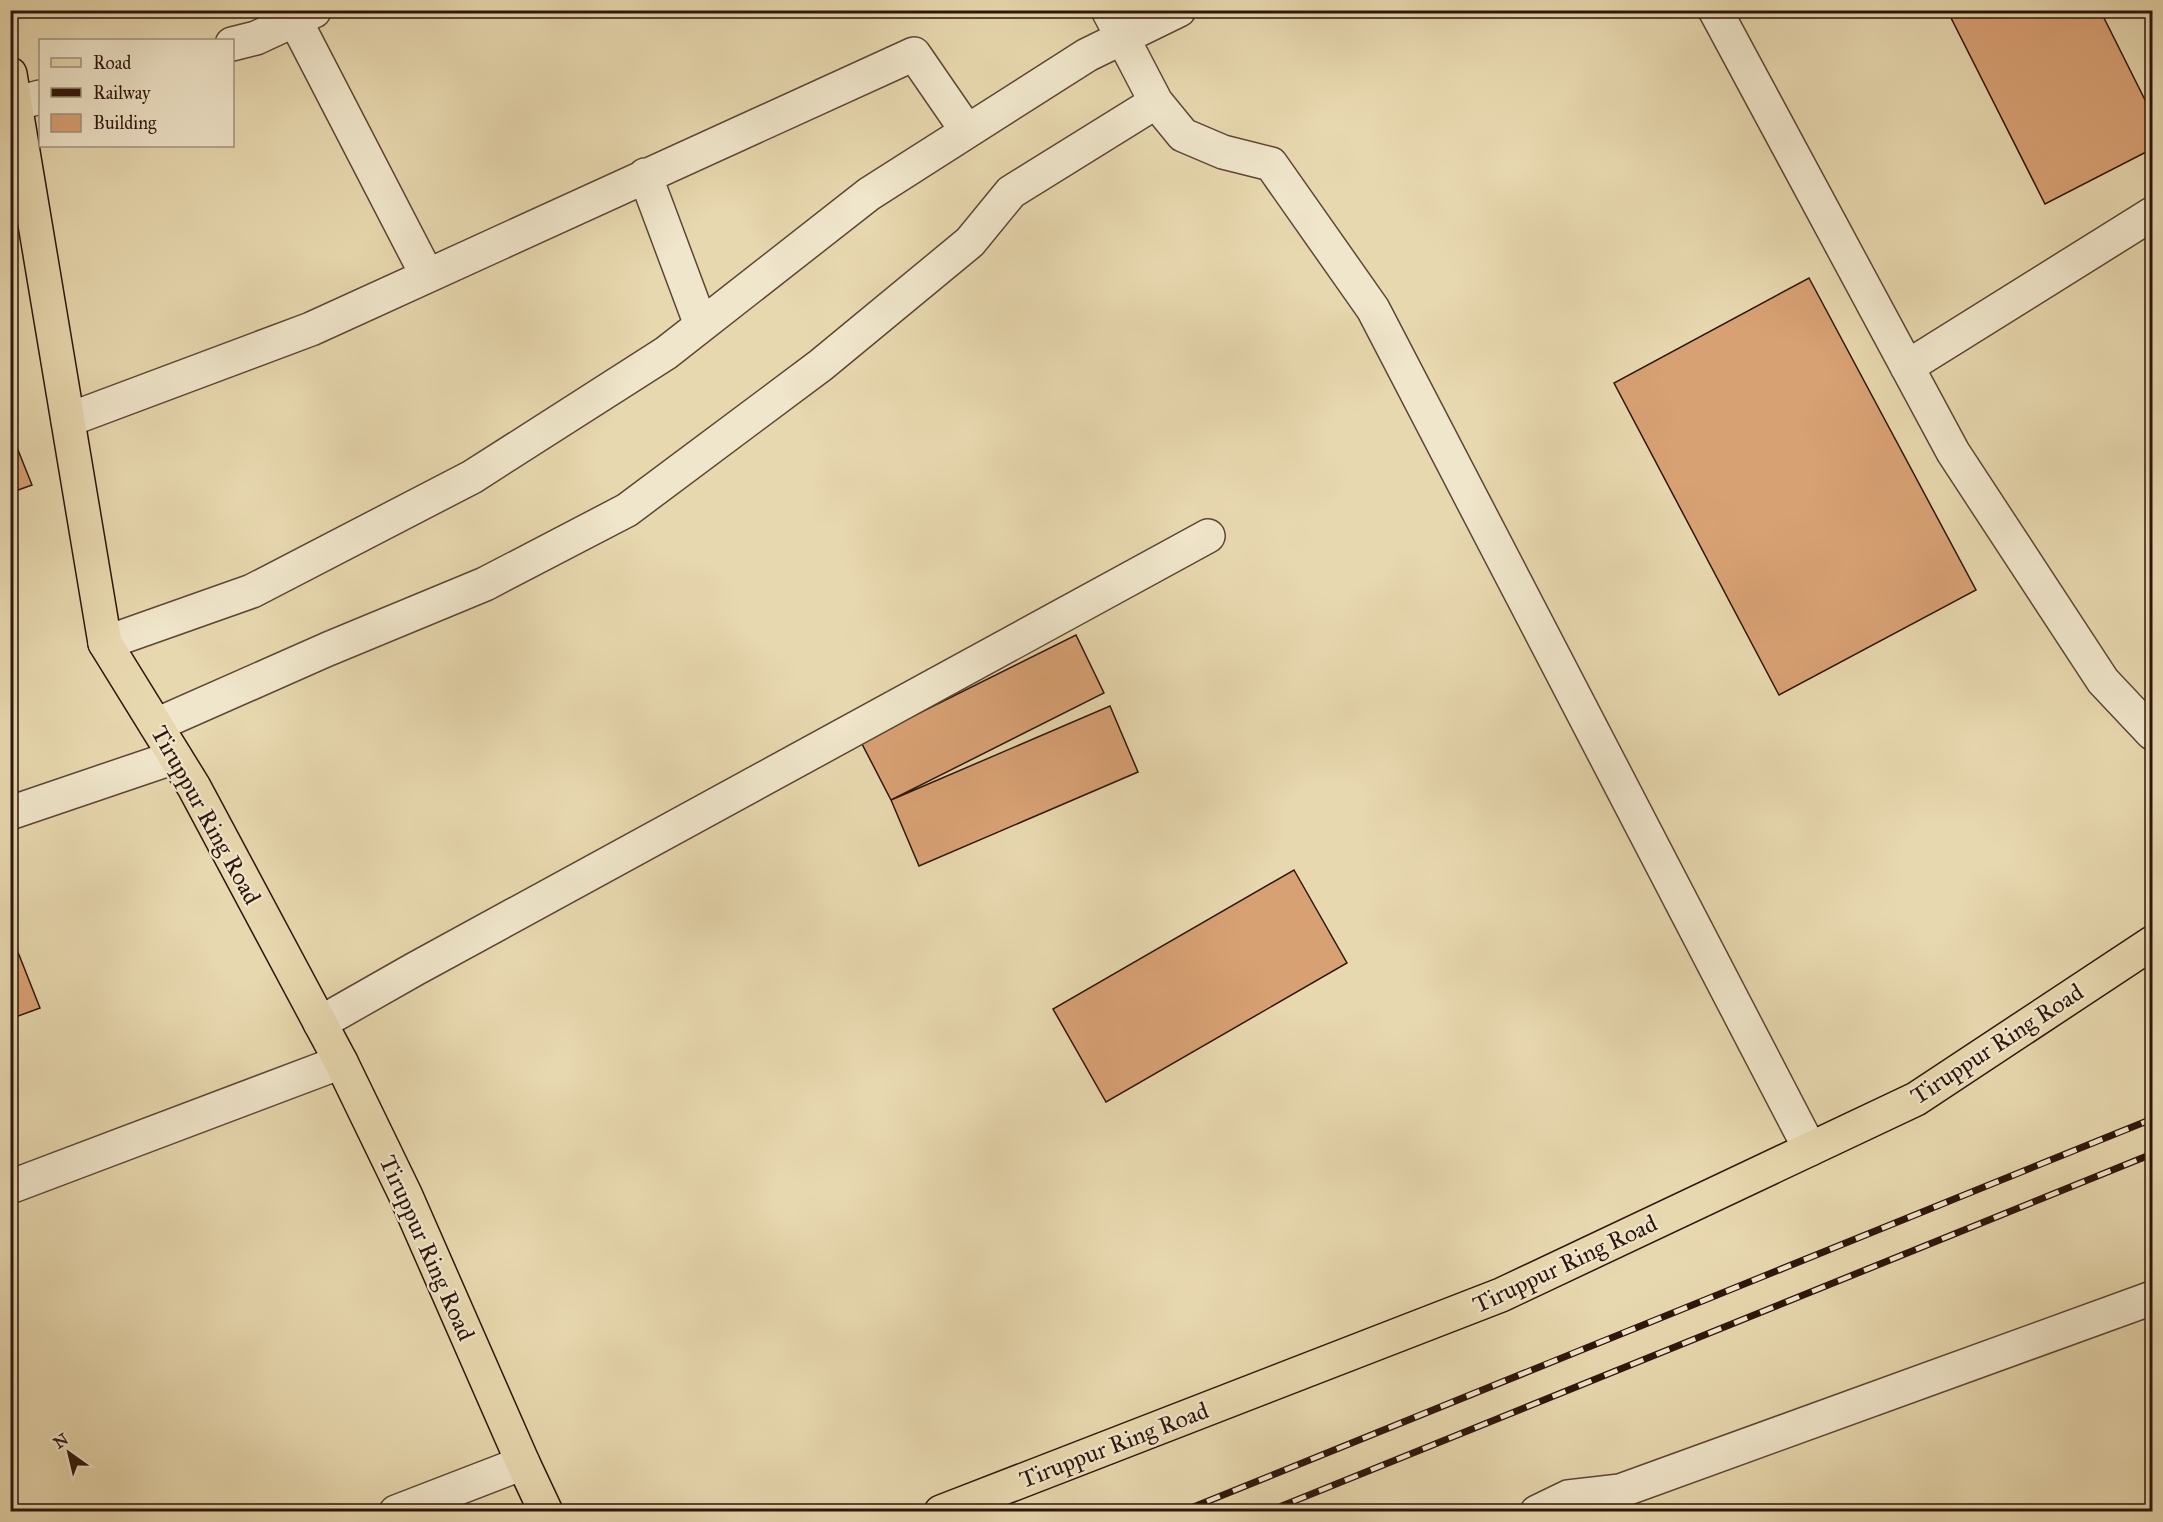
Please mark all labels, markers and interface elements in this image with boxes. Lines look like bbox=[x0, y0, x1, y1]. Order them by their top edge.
legend bbox=[39, 39, 234, 147]
text: Road bbox=[93, 52, 131, 74]
text: Railway bbox=[93, 82, 151, 104]
text: Building bbox=[93, 112, 157, 135]
street label: Tiruppur Ring Road bbox=[144, 720, 268, 910]
street label: Tiruppur Ring Road bbox=[1905, 977, 2089, 1111]
street label: Tiruppur Ring Road bbox=[373, 1151, 481, 1345]
street label: Tiruppur Ring Road bbox=[1468, 1208, 1662, 1320]
street label: Tiruppur Ring Road bbox=[1015, 1395, 1213, 1495]
north arrow bbox=[39, 1423, 99, 1483]
text: N bbox=[50, 1429, 72, 1453]

